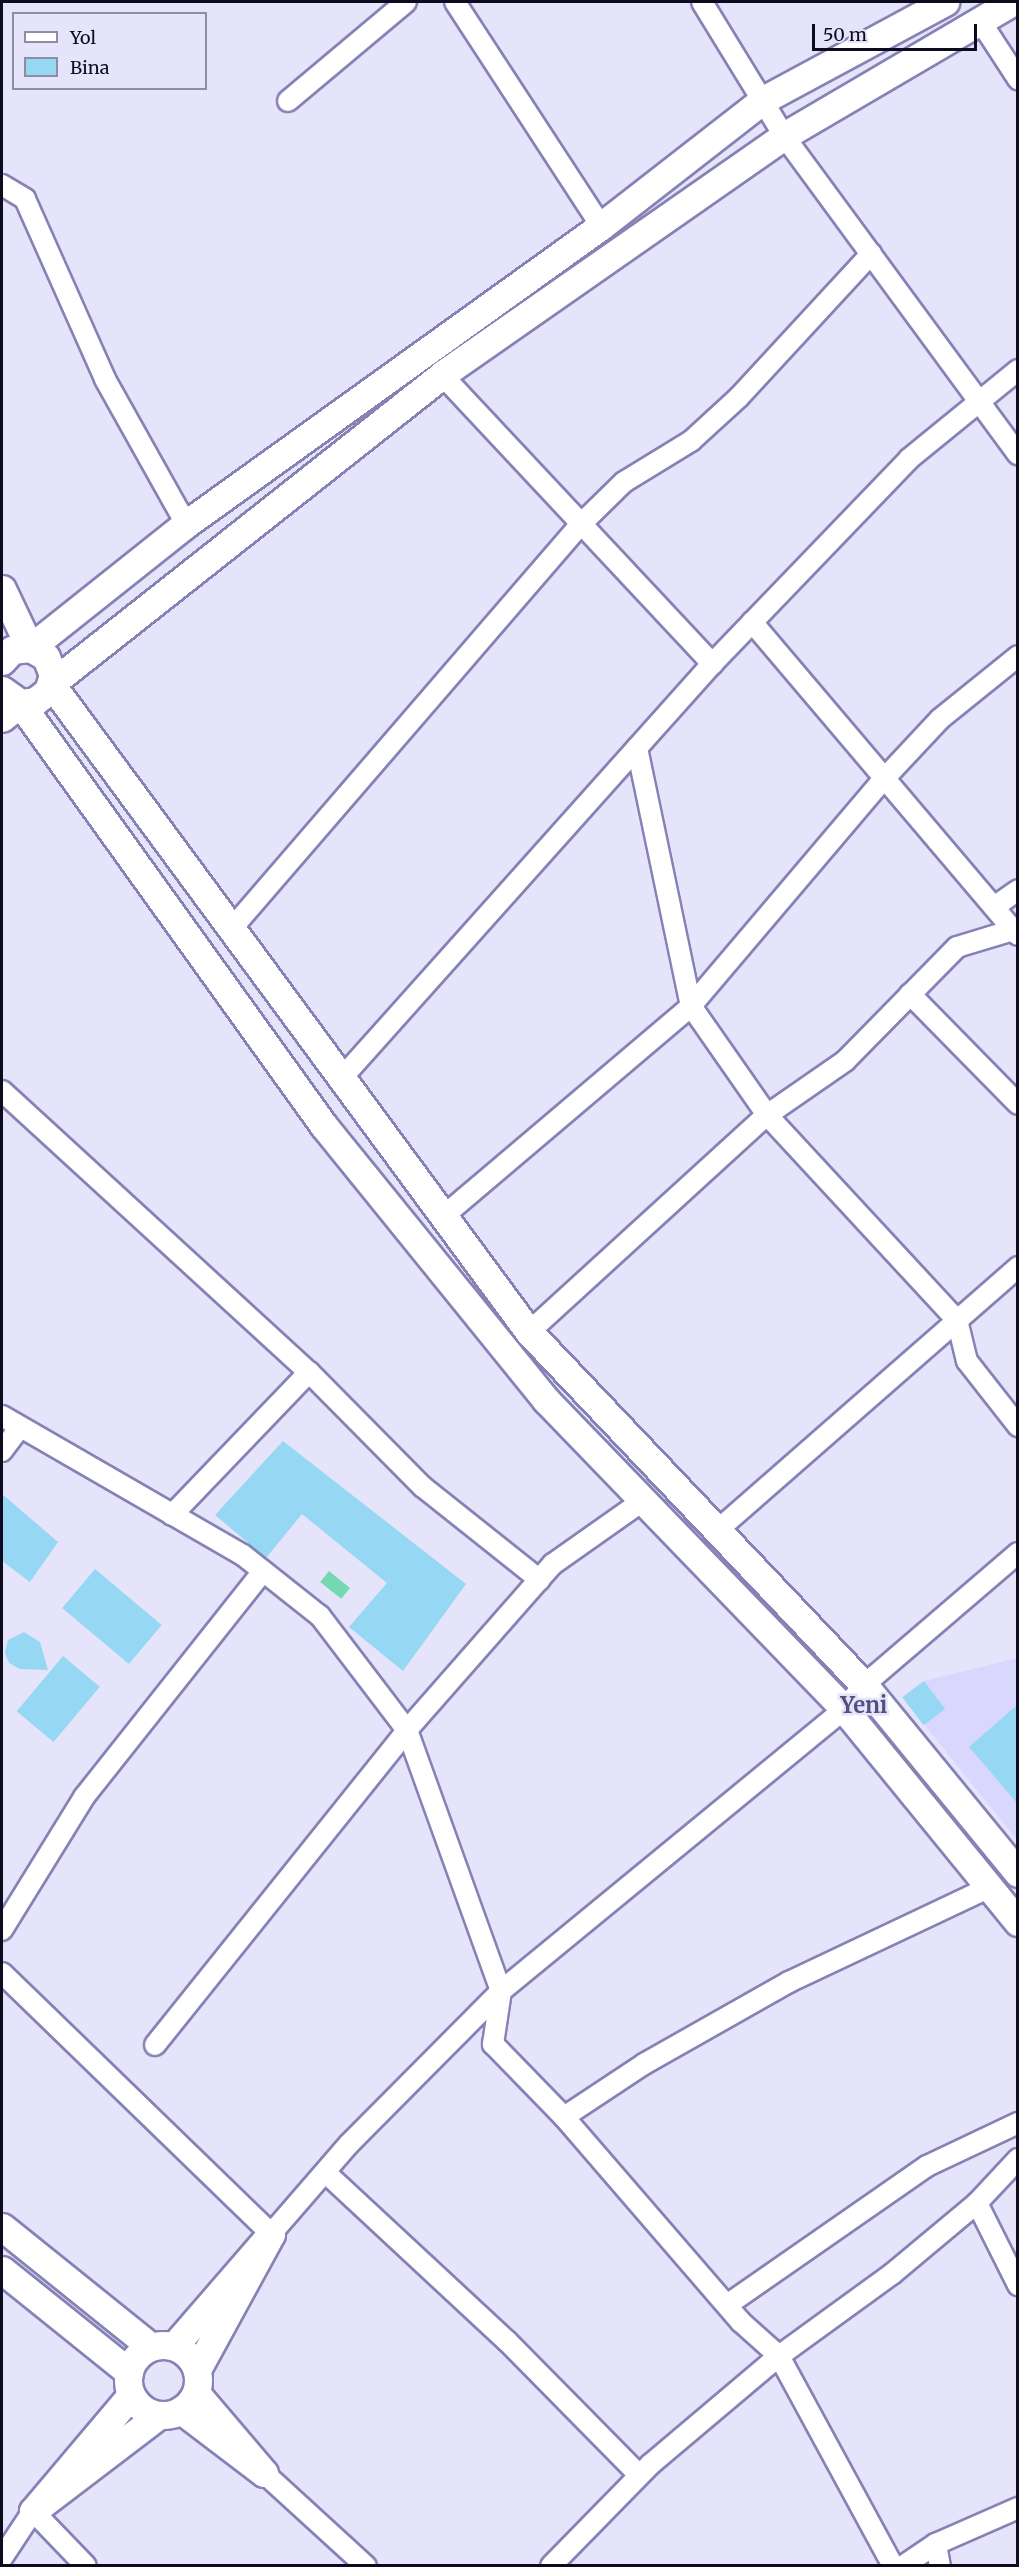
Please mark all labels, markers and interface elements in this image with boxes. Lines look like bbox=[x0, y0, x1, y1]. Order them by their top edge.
legend bbox=[12, 12, 207, 90]
scale bar bbox=[815, 12, 980, 50]
text: 50 m bbox=[823, 23, 867, 46]
text: Yol bbox=[70, 26, 96, 49]
text: Bina bbox=[70, 56, 109, 79]
district label: Yeni bbox=[841, 1693, 887, 1719]

